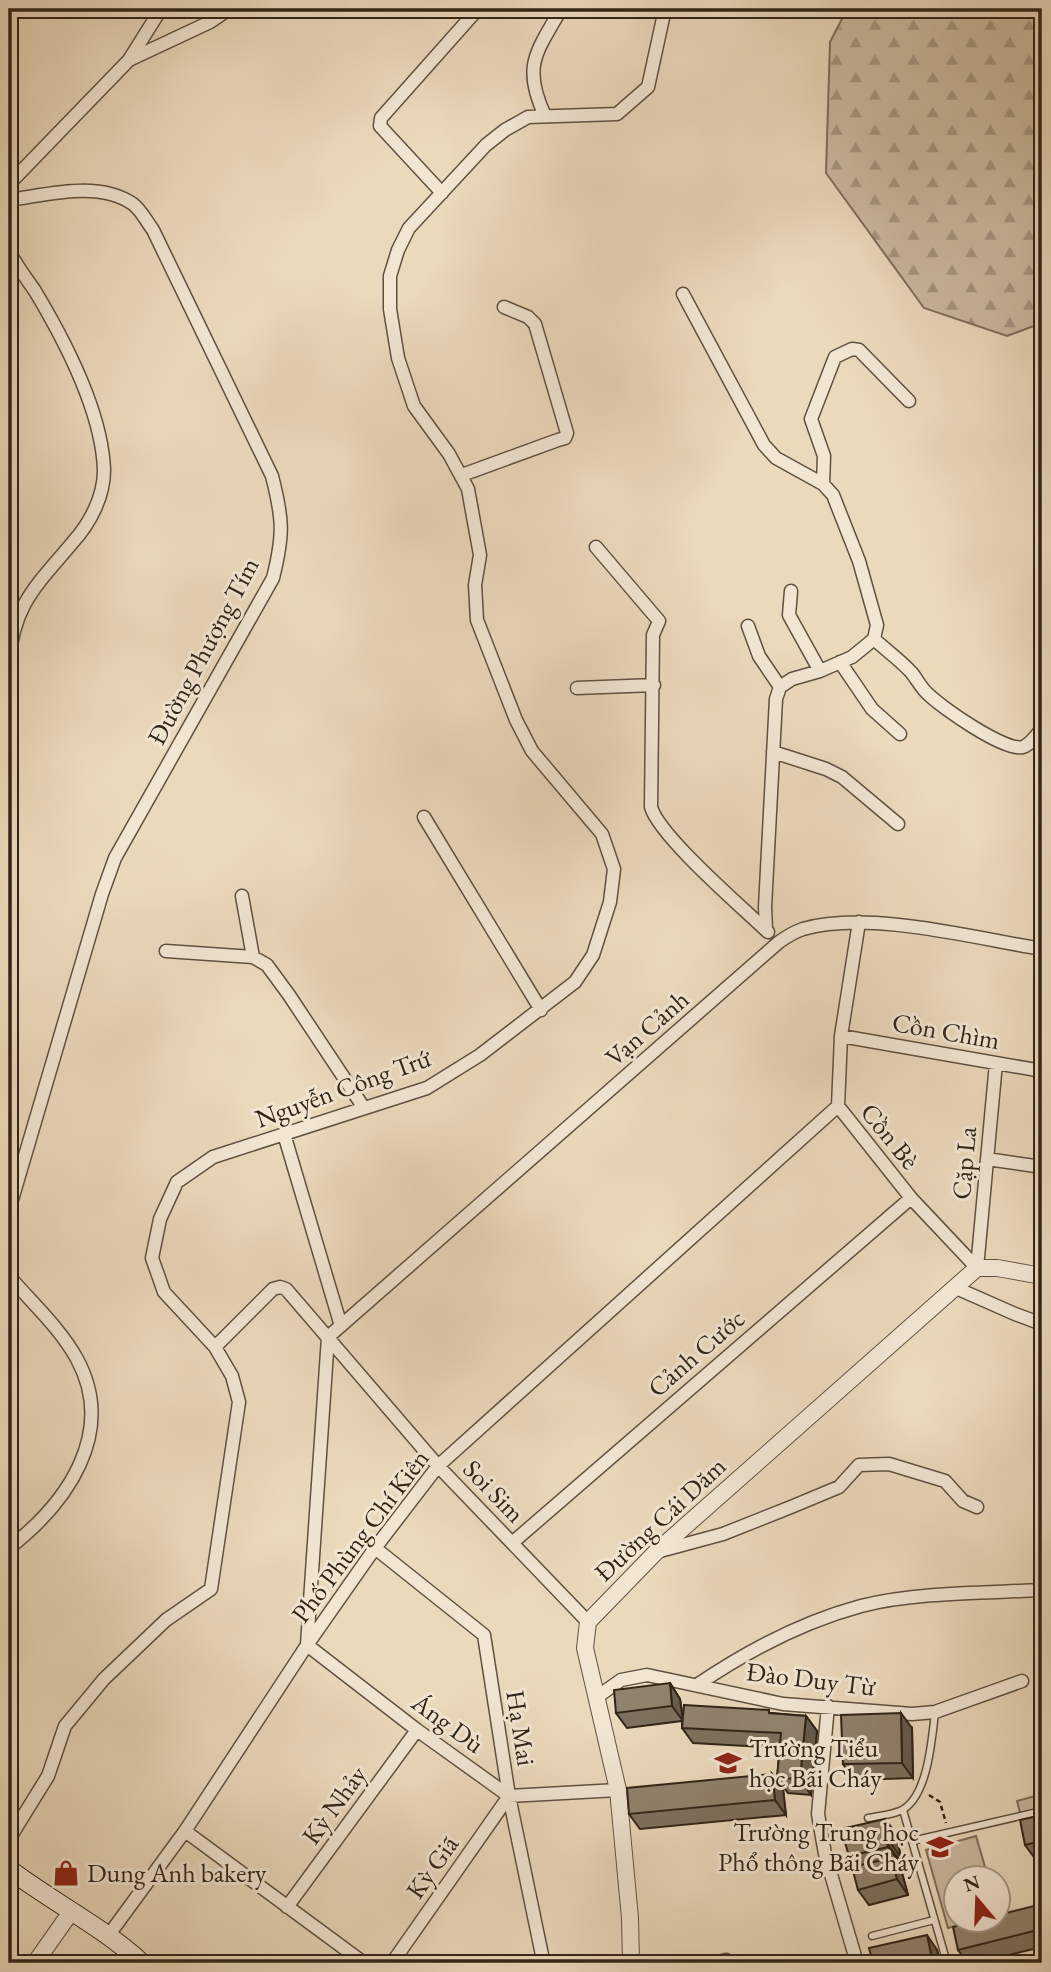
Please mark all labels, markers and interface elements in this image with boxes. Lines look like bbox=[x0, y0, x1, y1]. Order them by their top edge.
street label: Đường Phượng Tím bbox=[139, 551, 267, 751]
street label: Vạn Cảnh bbox=[598, 982, 696, 1074]
street label: Cồn Chìm bbox=[890, 1005, 1002, 1057]
street label: Nguyễn Công Trứ bbox=[250, 1040, 436, 1136]
street label: Cồn Bè bbox=[853, 1096, 927, 1176]
street label: Cặp La bbox=[944, 1124, 984, 1201]
street label: Cảnh Cước bbox=[640, 1301, 752, 1405]
street label: Phố Phùng Chí Kiên bbox=[284, 1442, 437, 1630]
street label: Đường Cái Dăm bbox=[587, 1449, 733, 1589]
street label: Soi Sim bbox=[456, 1452, 532, 1530]
street label: Đào Duy Từ bbox=[744, 1654, 878, 1704]
street label: Áng Dù bbox=[404, 1685, 491, 1761]
street label: Hạ Mai bbox=[498, 1688, 544, 1768]
place label: Trường Tiểu học Bãi Cháy bbox=[749, 1731, 882, 1795]
school or university icon: Trường Tiểu học Bãi Cháy bbox=[713, 1748, 743, 1778]
street label: Kỳ Nhảy bbox=[294, 1758, 374, 1851]
place label: Trường Trung học Phổ thông Bãi Cháy bbox=[718, 1815, 920, 1879]
street label: Kỳ Giã bbox=[398, 1828, 466, 1905]
school or university icon: Trường Trung học Phổ thông Bãi Cháy bbox=[925, 1832, 955, 1862]
place label: Dung Anh bakery bbox=[87, 1856, 267, 1890]
shop icon: Dung Anh bakery bbox=[51, 1858, 81, 1888]
north arrow bbox=[942, 1864, 1012, 1934]
text: N bbox=[960, 1869, 984, 1898]

